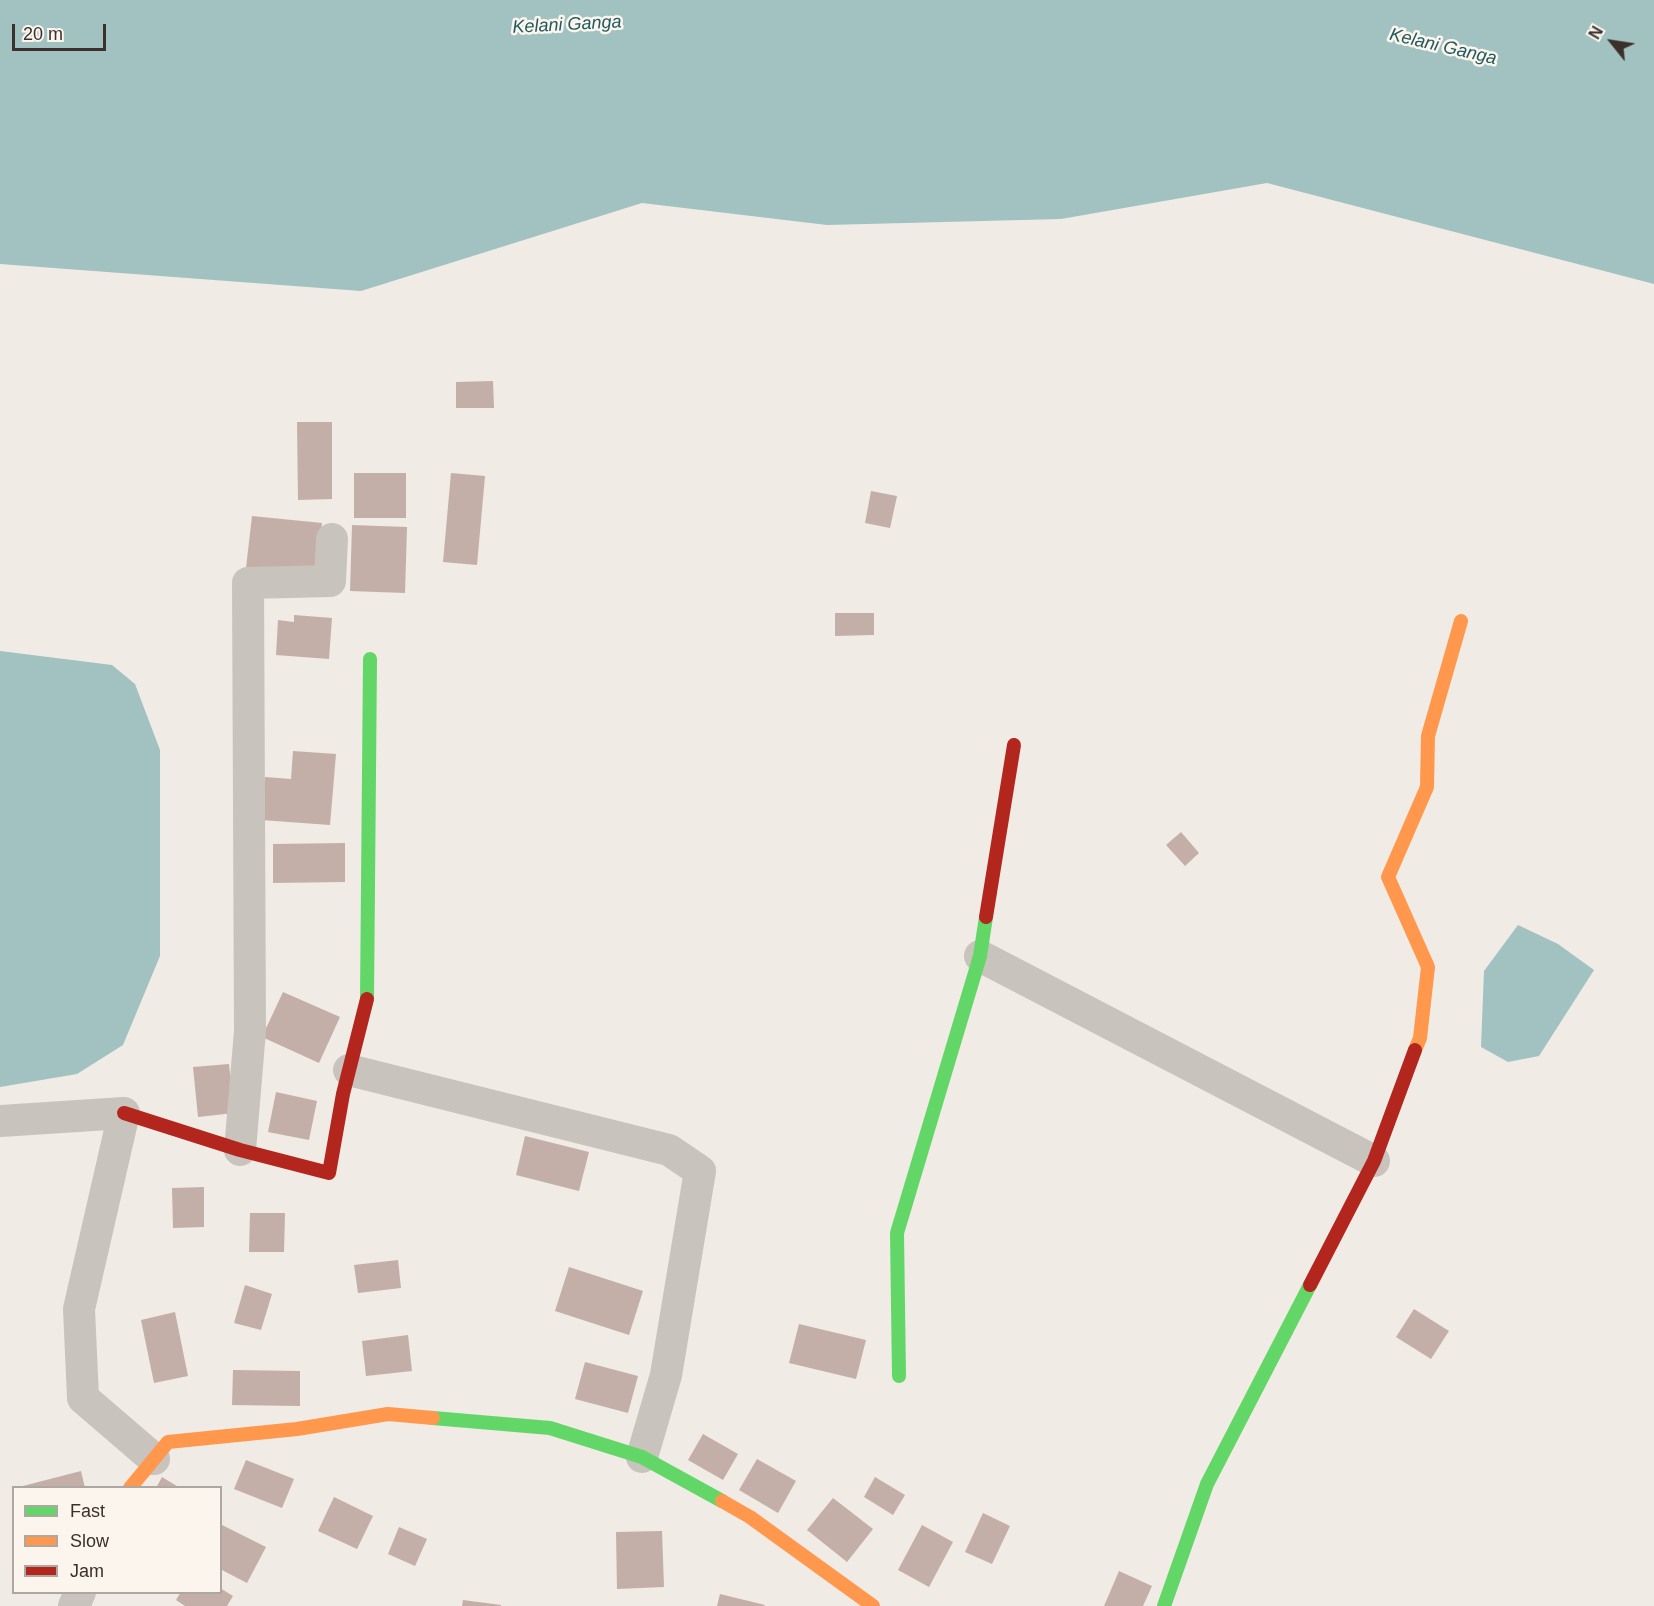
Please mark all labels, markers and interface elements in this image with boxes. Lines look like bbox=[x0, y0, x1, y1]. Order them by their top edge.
water label: Kelani Ganga bbox=[512, 11, 622, 39]
scale bar bbox=[15, 12, 110, 50]
north arrow bbox=[1582, 12, 1642, 72]
text: N bbox=[1586, 23, 1606, 42]
text: 20 m bbox=[23, 24, 63, 44]
water label: Kelani Ganga bbox=[1387, 24, 1499, 70]
legend bbox=[12, 1486, 222, 1594]
text: Fast bbox=[70, 1501, 105, 1521]
text: Slow bbox=[70, 1531, 109, 1551]
text: Jam bbox=[70, 1561, 104, 1581]

